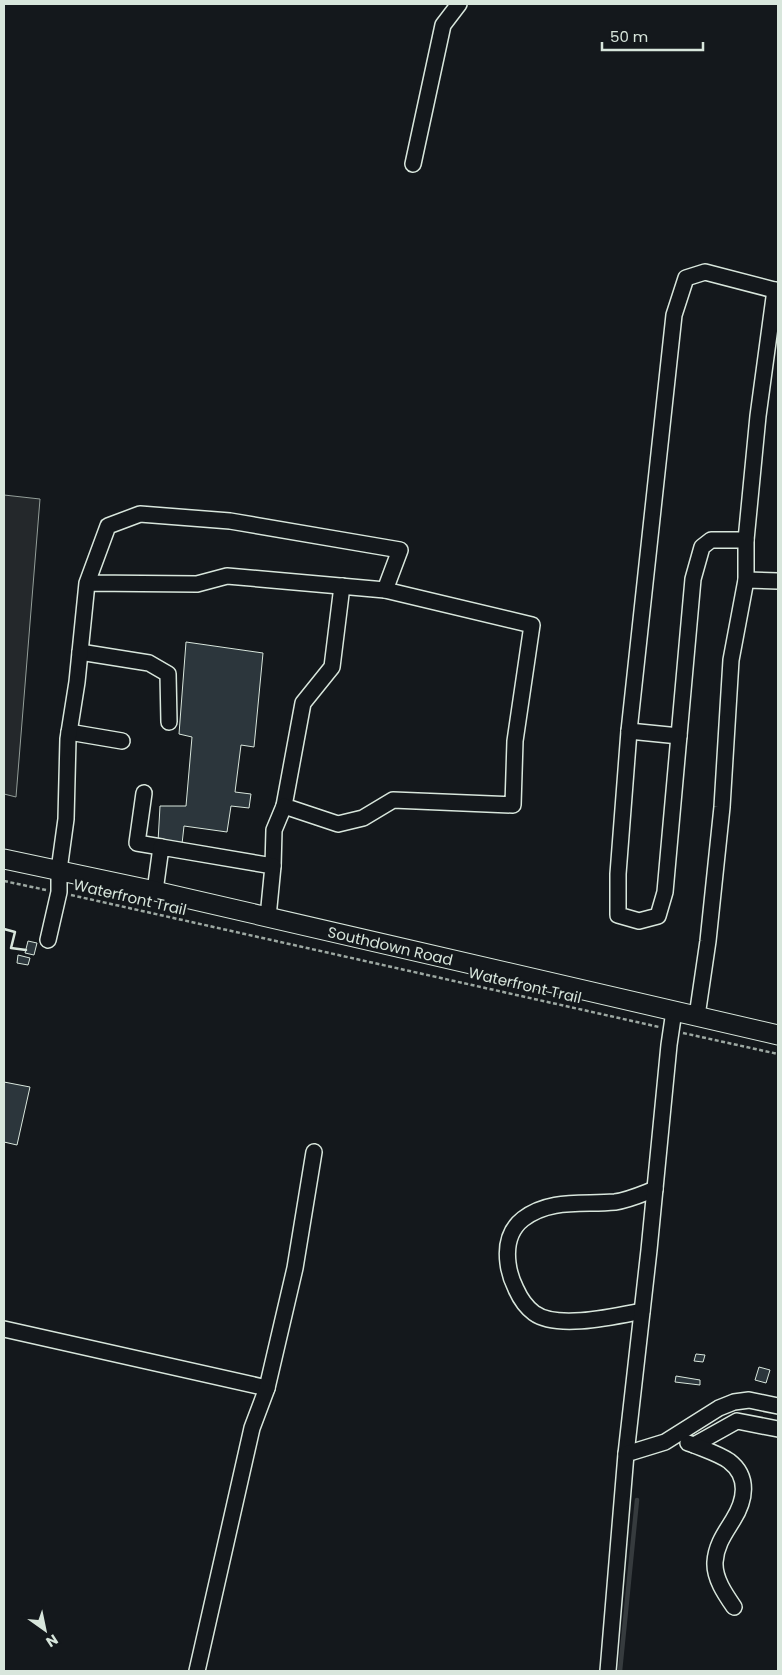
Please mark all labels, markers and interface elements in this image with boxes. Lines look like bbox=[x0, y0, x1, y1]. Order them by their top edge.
scale bar bbox=[602, 20, 703, 52]
text: 50 m bbox=[610, 26, 648, 47]
street label: Waterfront Trail bbox=[71, 874, 189, 920]
street label: Southdown Road bbox=[326, 921, 455, 970]
street label: Waterfront Trail bbox=[466, 962, 584, 1008]
north arrow bbox=[20, 1605, 70, 1655]
text: N bbox=[42, 1630, 62, 1652]

